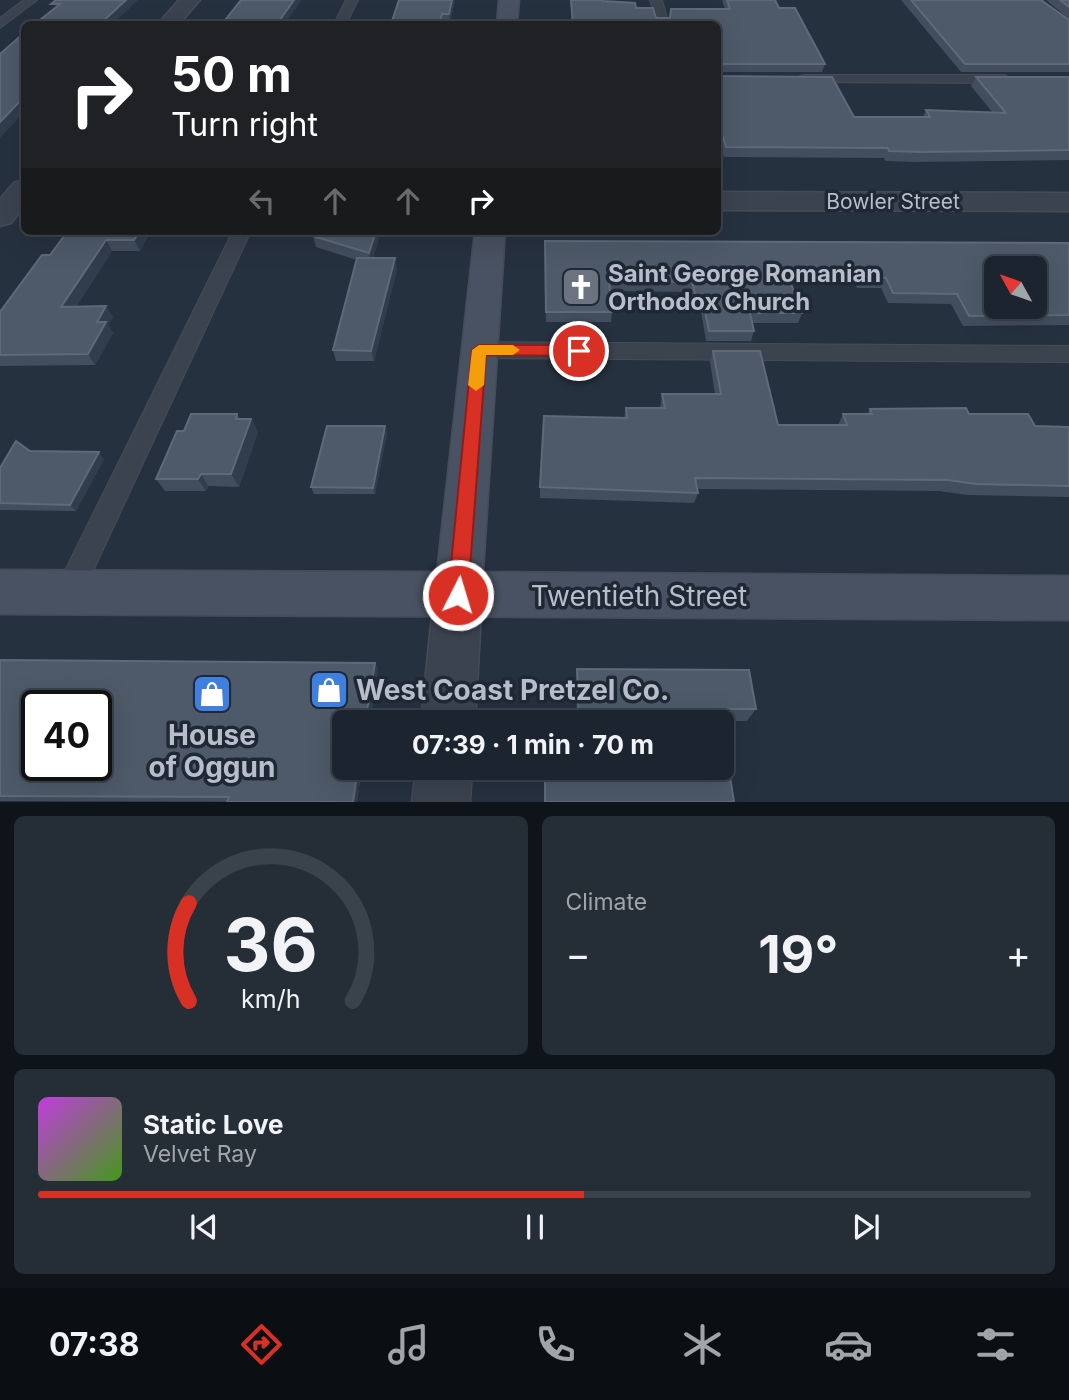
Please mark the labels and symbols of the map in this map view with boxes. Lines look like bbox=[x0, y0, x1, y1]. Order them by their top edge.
street label: Bowler Street bbox=[826, 189, 960, 214]
north arrow bbox=[984, 256, 1046, 318]
place label: Saint George Romanian Orthodox Church bbox=[608, 259, 881, 316]
church icon: Saint George Romanian Orthodox Church bbox=[560, 266, 602, 308]
pin bbox=[549, 321, 609, 381]
position arrow bbox=[421, 558, 495, 632]
street label: Twentieth Street bbox=[531, 579, 747, 613]
shop icon: West Coast Pretzel Co. bbox=[308, 669, 350, 711]
shop icon: House of Oggun bbox=[191, 673, 233, 715]
place label: West Coast Pretzel Co. bbox=[356, 673, 669, 707]
speed limit sign: 40 bbox=[21, 690, 112, 781]
place label: House of Oggun bbox=[149, 718, 275, 784]

